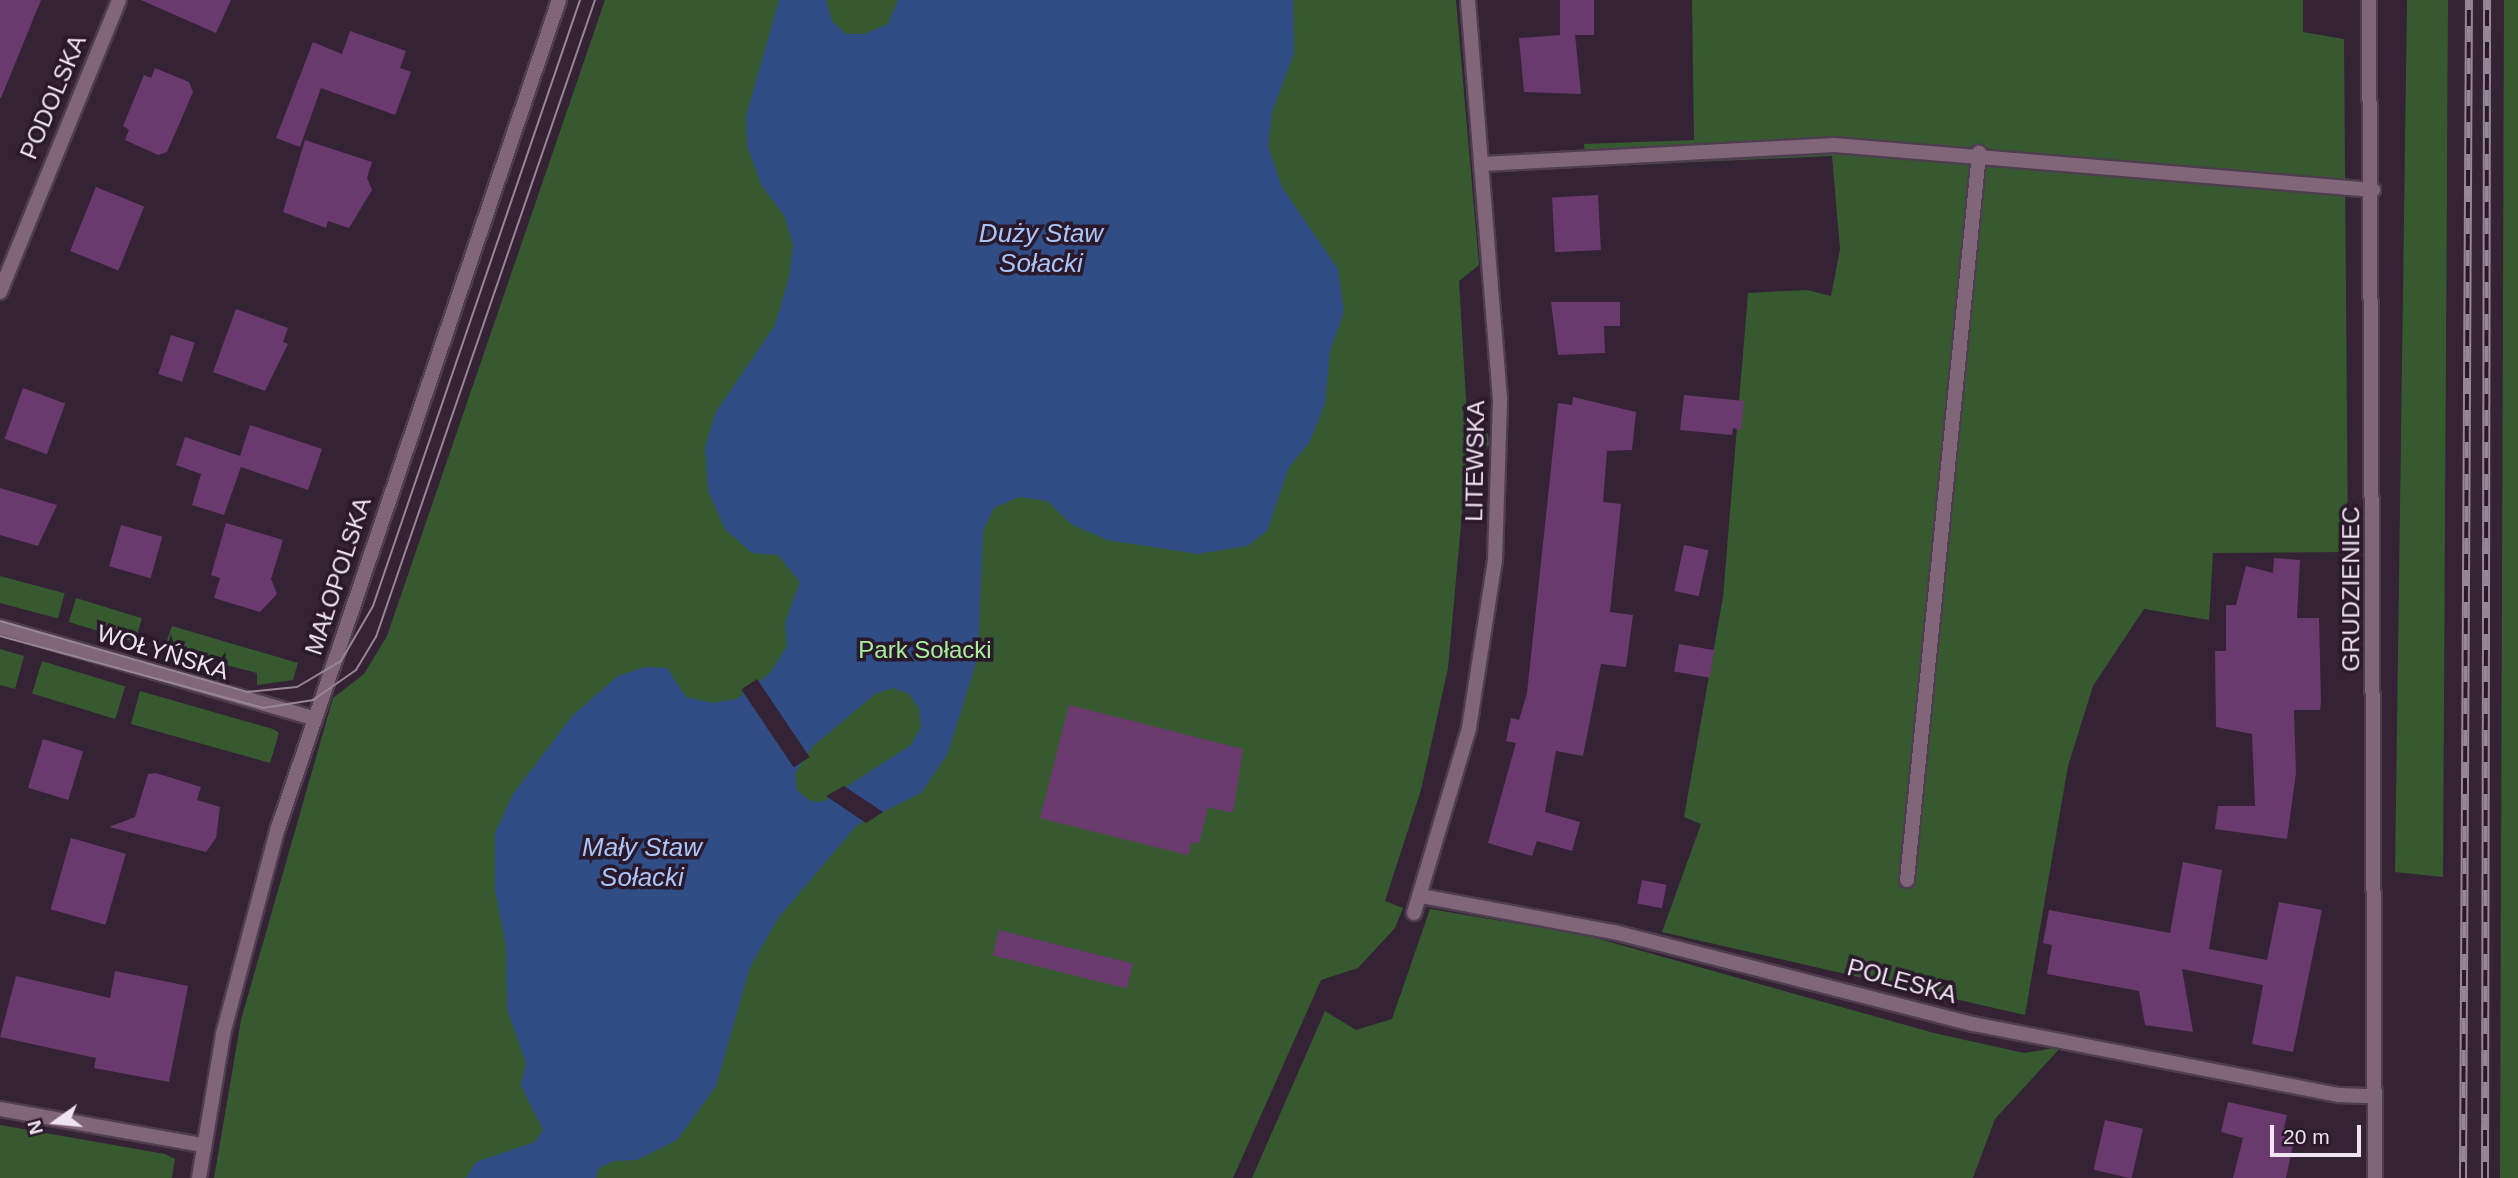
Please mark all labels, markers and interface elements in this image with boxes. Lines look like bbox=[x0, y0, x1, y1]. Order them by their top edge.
street label: PODOLSKA bbox=[14, 31, 92, 163]
water label: Duży Staw Sołacki bbox=[979, 218, 1103, 280]
street label: LITEWSKA bbox=[1460, 400, 1490, 522]
street label: MAŁOPOLSKA bbox=[299, 494, 377, 658]
street label: GRUDZIENIEC bbox=[2337, 506, 2365, 672]
street label: WOŁYŃSKA bbox=[94, 618, 232, 686]
park label: Park Sołacki bbox=[858, 636, 992, 664]
water label: Mały Staw Sołacki bbox=[582, 832, 702, 894]
street label: POLESKA bbox=[1844, 953, 1960, 1009]
north arrow bbox=[21, 1087, 91, 1157]
scale bar bbox=[2273, 1112, 2364, 1156]
text: N bbox=[23, 1118, 47, 1137]
text: 20 m bbox=[2283, 1125, 2330, 1148]

